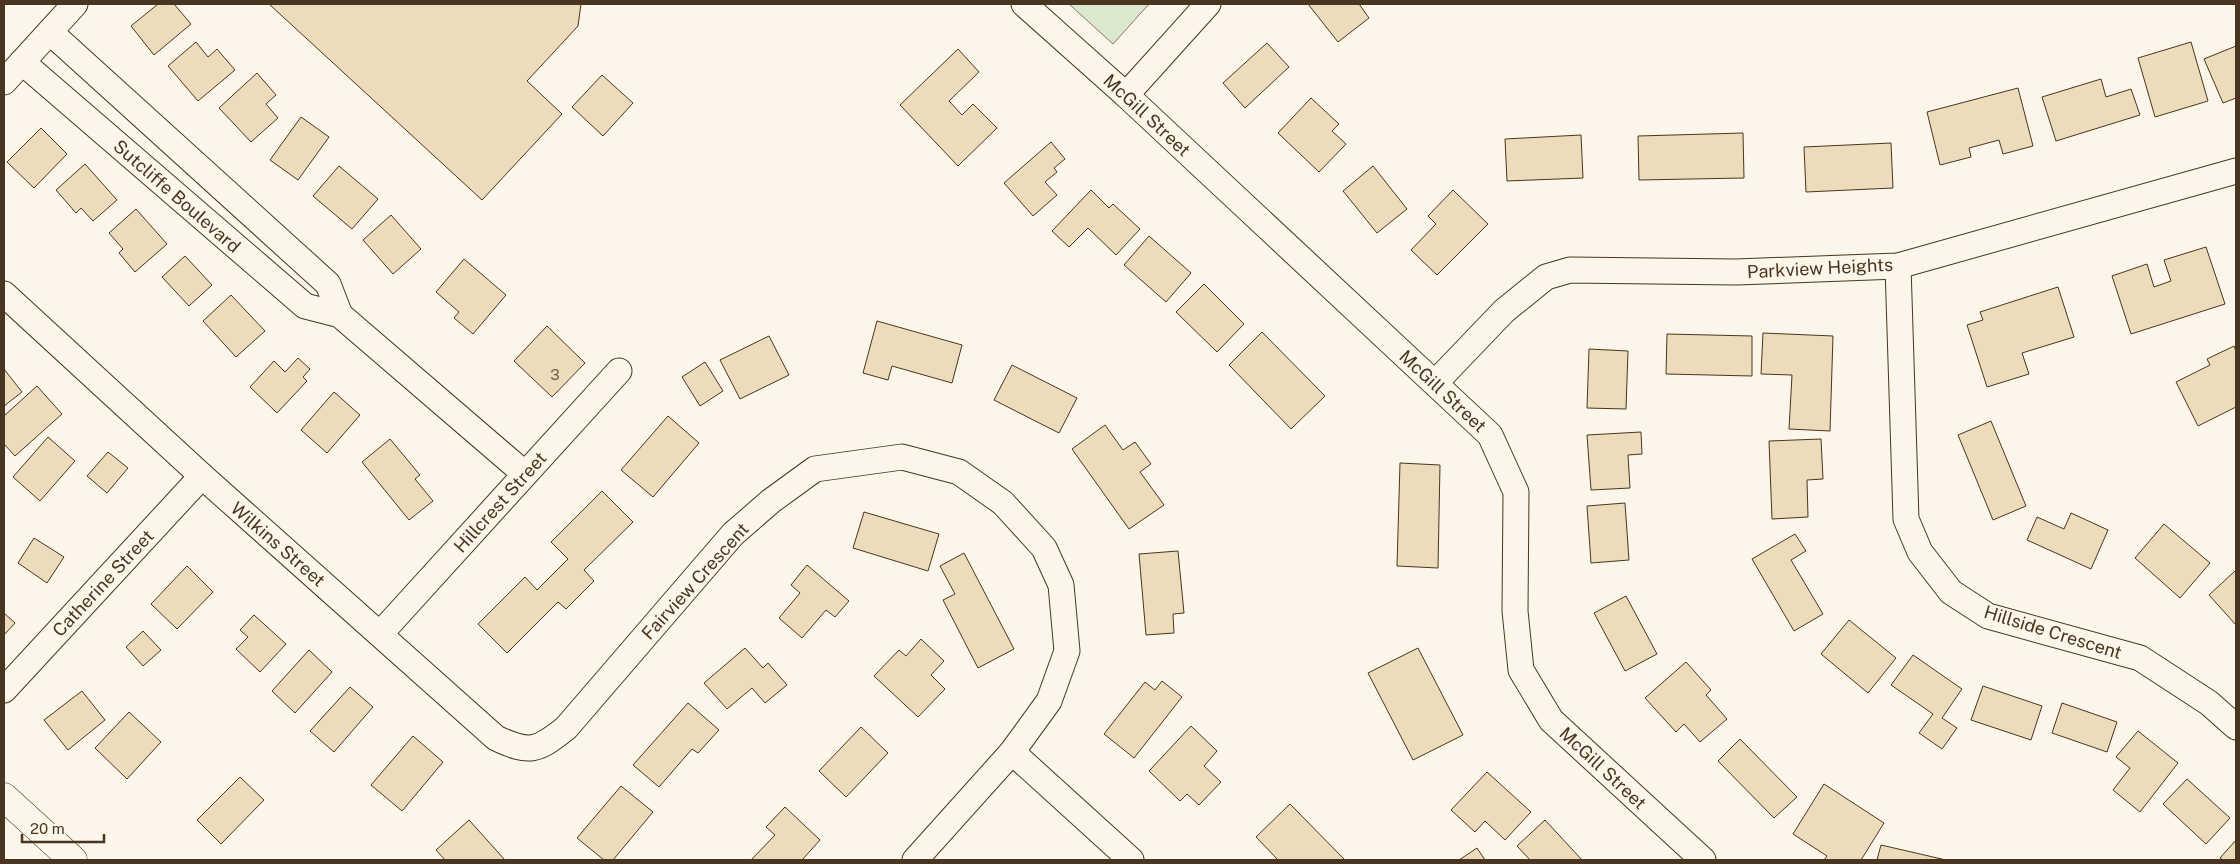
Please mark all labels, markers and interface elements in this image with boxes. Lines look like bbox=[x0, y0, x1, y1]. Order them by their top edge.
street label: McGill Street bbox=[1099, 69, 1195, 161]
street label: Sutcliffe Boulevard bbox=[109, 135, 245, 257]
street label: Parkview Heights bbox=[1746, 254, 1894, 282]
street label: McGill Street bbox=[1395, 345, 1491, 437]
house number: 3 bbox=[550, 366, 560, 383]
street label: Hillcrest Street bbox=[449, 447, 551, 557]
street label: Wilkins Street bbox=[227, 497, 329, 591]
street label: Fairview Crescent bbox=[637, 518, 753, 644]
street label: Catherine Street bbox=[48, 525, 158, 641]
street label: Hillside Crescent bbox=[1982, 601, 2124, 663]
street label: McGill Street bbox=[1555, 722, 1651, 814]
scale bar bbox=[22, 812, 105, 844]
text: 20 m bbox=[30, 820, 65, 837]

